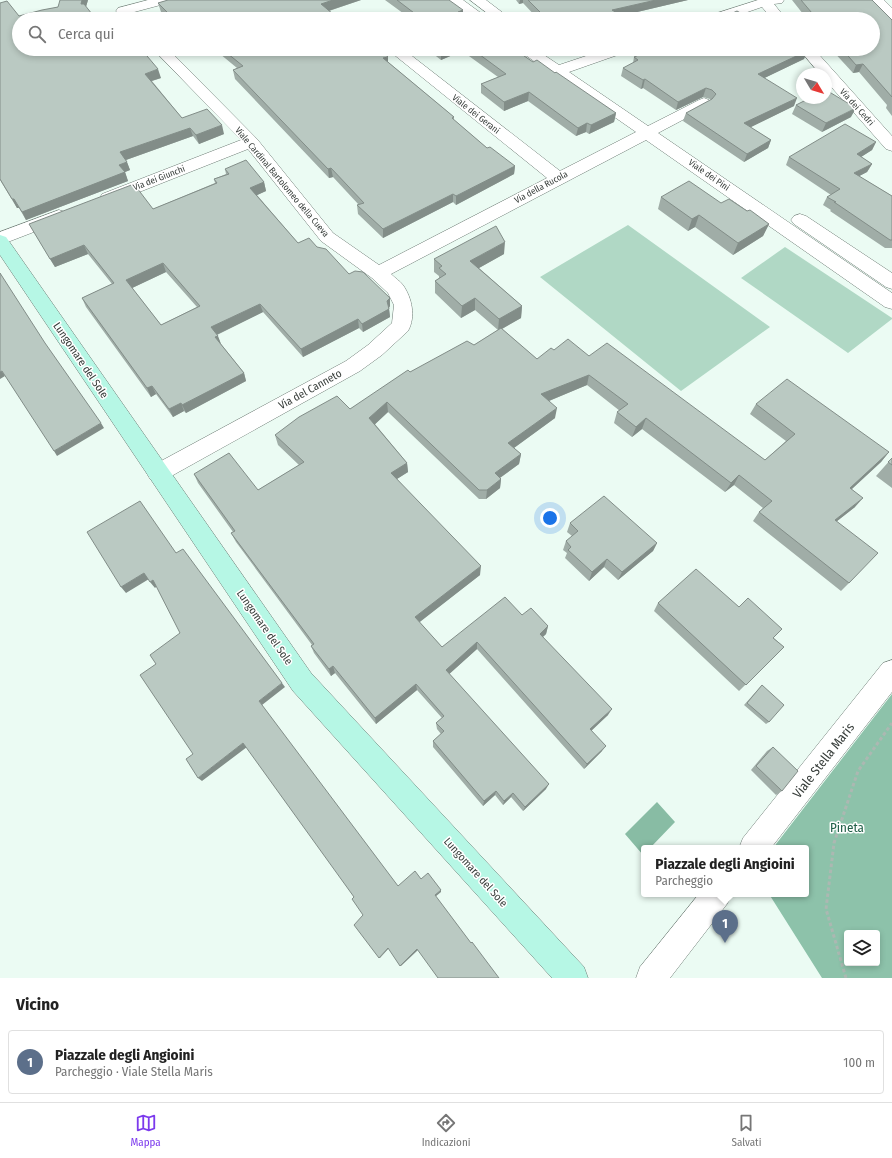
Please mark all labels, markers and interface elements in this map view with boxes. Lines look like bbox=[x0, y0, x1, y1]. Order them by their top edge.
search box bbox=[12, 12, 880, 56]
icon: search bbox=[26, 23, 48, 45]
text: Cerca qui bbox=[58, 25, 114, 43]
north arrow bbox=[796, 68, 832, 104]
street label: Via dei Cedri bbox=[838, 87, 876, 127]
street label: Viale dei Gerani bbox=[450, 92, 502, 136]
street label: Viale Cardinal Bartolomeo della Cueva bbox=[233, 125, 331, 239]
street label: Viale dei Pini bbox=[687, 157, 731, 193]
street label: Via dei Giunchi bbox=[132, 164, 186, 192]
street label: Via della Rucola bbox=[513, 169, 570, 205]
street label: Lungomare del Sole bbox=[50, 320, 111, 401]
street label: Via del Canneto bbox=[276, 367, 344, 412]
your location bbox=[540, 508, 560, 528]
street label: Lungomare del Sole bbox=[234, 587, 295, 667]
street label: Viale Stella Maris bbox=[789, 719, 858, 801]
park label: Pineta bbox=[830, 820, 864, 835]
street label: Lungomare del Sole bbox=[441, 835, 510, 910]
popup bbox=[641, 845, 809, 897]
text: Piazzale degli Angioini bbox=[655, 855, 795, 873]
text: Parcheggio bbox=[655, 873, 713, 888]
pin: 1 bbox=[712, 910, 738, 943]
map controls bbox=[844, 930, 880, 966]
button: layers bbox=[844, 930, 880, 966]
text: Vicino bbox=[16, 994, 59, 1015]
text: Piazzale degli Angioini bbox=[55, 1046, 194, 1064]
text: 1 bbox=[27, 1055, 33, 1070]
text: 100 m bbox=[843, 1055, 875, 1070]
text: Parcheggio · Viale Stella Maris bbox=[55, 1064, 213, 1079]
tab: Mappa bbox=[130, 1112, 161, 1149]
tab: Indicazioni bbox=[422, 1112, 470, 1149]
tab: Salvati bbox=[731, 1112, 761, 1149]

